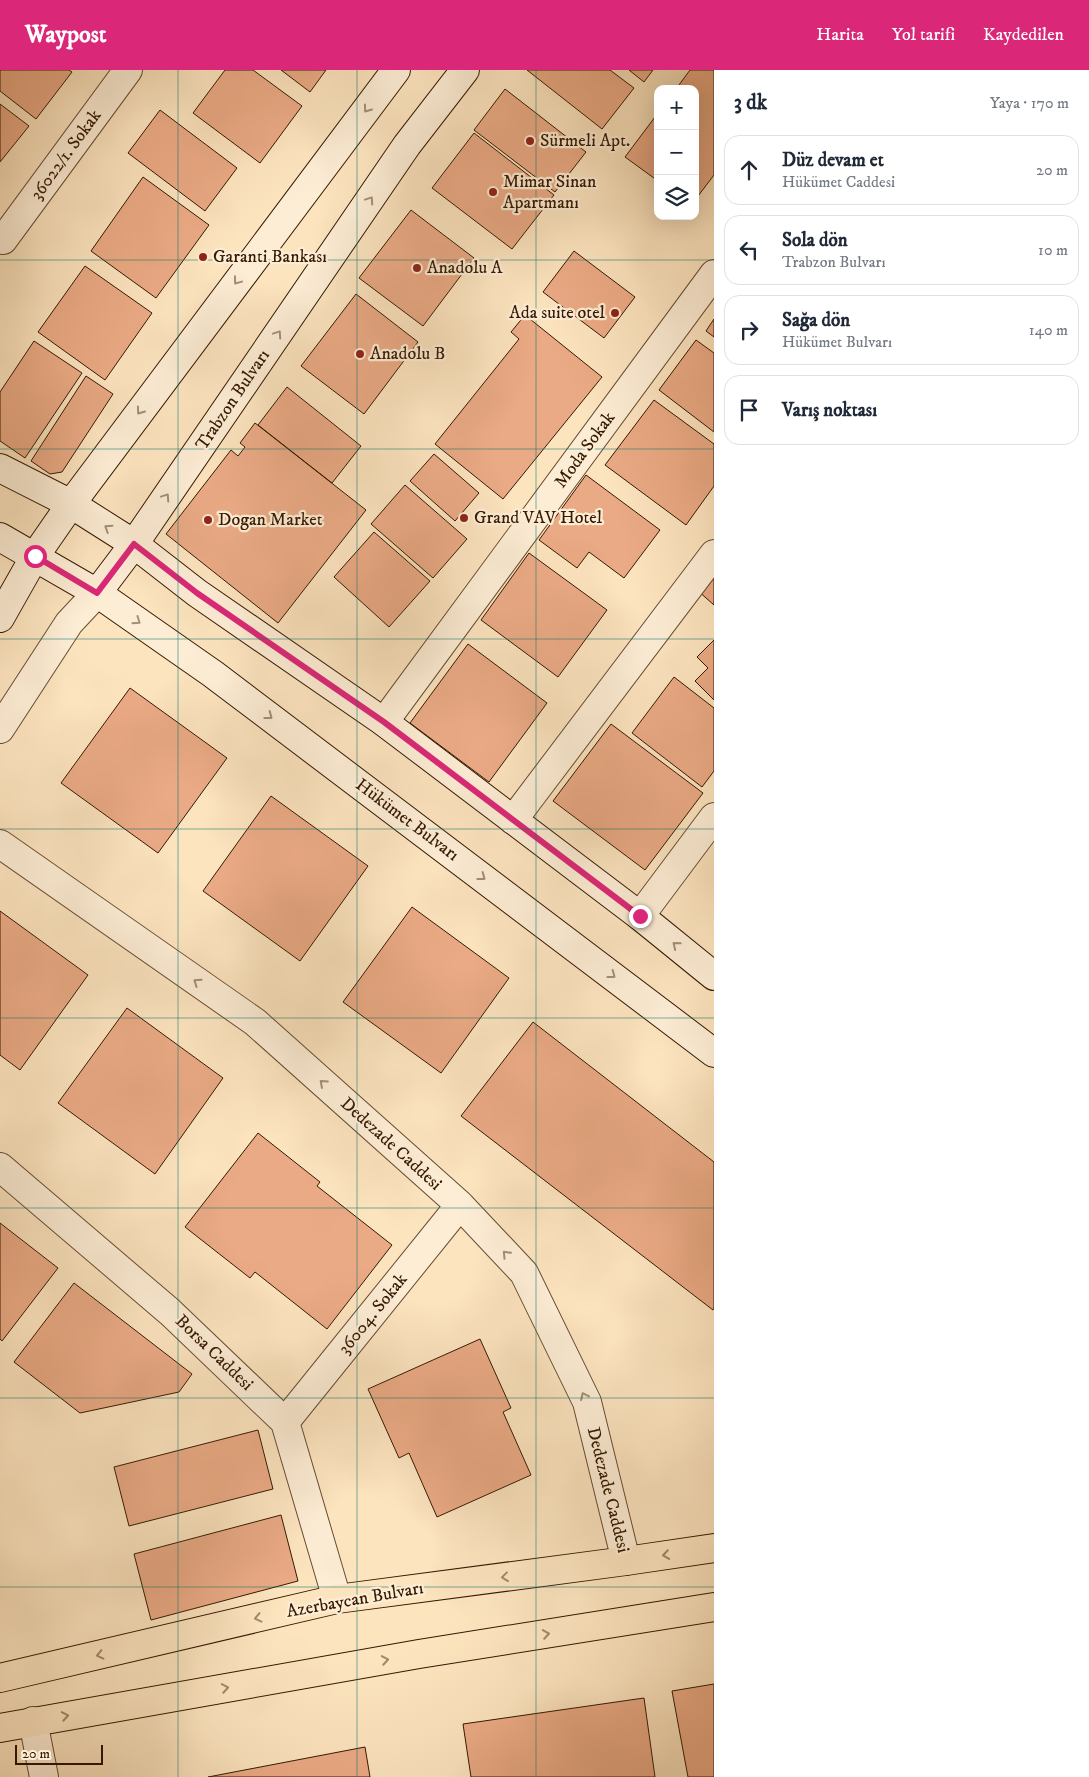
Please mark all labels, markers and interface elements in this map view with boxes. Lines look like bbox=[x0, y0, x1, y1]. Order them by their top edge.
text: Waypost bbox=[25, 20, 106, 50]
text: Harita bbox=[816, 24, 864, 46]
text: Yol tarifi bbox=[892, 24, 955, 46]
text: Kaydedilen bbox=[983, 24, 1064, 46]
map controls bbox=[654, 85, 699, 220]
button: + bbox=[654, 85, 699, 130]
text: 3 dk bbox=[734, 90, 767, 116]
text: Yaya · 170 m bbox=[990, 93, 1069, 113]
one-way arrow bbox=[364, 104, 373, 113]
street label: 36022/1. Sokak bbox=[26, 105, 106, 205]
place label: Sürmeli Apt. bbox=[540, 130, 630, 152]
button: − bbox=[654, 130, 699, 175]
marker: Sürmeli Apt. bbox=[524, 135, 536, 147]
text: Düz devam et bbox=[782, 149, 884, 172]
icon: ahead bbox=[735, 156, 763, 184]
text: 20 m bbox=[1036, 160, 1068, 180]
place label: Mimar Sinan Apartmanı bbox=[503, 171, 597, 214]
text: Hükümet Caddesi bbox=[782, 172, 895, 192]
button: layers bbox=[654, 175, 699, 220]
marker: Mimar Sinan Apartmanı bbox=[487, 186, 499, 198]
one-way arrow bbox=[364, 196, 373, 206]
text: Sola dön bbox=[782, 229, 848, 252]
icon: left bbox=[735, 236, 763, 264]
text: 10 m bbox=[1038, 240, 1068, 260]
place label: Garanti Bankası bbox=[213, 246, 327, 268]
marker: Garanti Bankası bbox=[197, 251, 209, 263]
text: Trabzon Bulvarı bbox=[782, 252, 886, 272]
place label: Anadolu A bbox=[427, 257, 503, 279]
marker: Anadolu A bbox=[411, 262, 423, 274]
one-way arrow bbox=[235, 275, 243, 284]
place label: Ada suite otel bbox=[509, 302, 606, 324]
marker: Ada suite otel bbox=[609, 307, 621, 319]
text: Sağa dön bbox=[782, 309, 850, 332]
icon: right bbox=[735, 316, 763, 344]
text: 140 m bbox=[1029, 320, 1068, 340]
one-way arrow bbox=[272, 330, 281, 340]
text: Hükümet Bulvarı bbox=[782, 332, 892, 352]
place label: Anadolu B bbox=[370, 343, 445, 365]
street label: Trabzon Bulvarı bbox=[191, 345, 275, 455]
marker: Anadolu B bbox=[354, 348, 366, 360]
icon: arrive bbox=[735, 396, 763, 424]
text: Varış noktası bbox=[782, 399, 877, 422]
one-way arrow bbox=[137, 405, 146, 415]
street label: Moda Sokak bbox=[550, 407, 620, 492]
one-way arrow bbox=[160, 493, 170, 502]
place label: Grand VAV Hotel bbox=[474, 507, 603, 529]
place label: Dogan Market bbox=[218, 509, 323, 531]
marker: Grand VAV Hotel bbox=[458, 512, 470, 524]
marker: Dogan Market bbox=[202, 514, 214, 526]
one-way arrow bbox=[105, 524, 114, 534]
route start bbox=[24, 545, 47, 568]
one-way arrow bbox=[131, 615, 141, 624]
one-way arrow bbox=[263, 710, 272, 718]
street label: Hükümet Bulvarı bbox=[351, 774, 463, 866]
one-way arrow bbox=[476, 872, 485, 880]
route end bbox=[629, 905, 652, 928]
one-way arrow bbox=[673, 943, 682, 951]
one-way arrow bbox=[606, 970, 615, 978]
one-way arrow bbox=[193, 979, 203, 988]
one-way arrow bbox=[320, 1080, 329, 1089]
street label: Dedezade Caddesi bbox=[336, 1093, 446, 1195]
one-way arrow bbox=[503, 1251, 512, 1260]
street label: 36004. Sokak bbox=[334, 1269, 412, 1359]
street label: Borsa Caddesi bbox=[170, 1310, 258, 1396]
one-way arrow bbox=[580, 1392, 590, 1401]
street label: Dedezade Caddesi bbox=[582, 1425, 634, 1555]
one-way arrow bbox=[661, 1550, 670, 1560]
one-way arrow bbox=[500, 1571, 508, 1582]
street label: Azerbaycan Bulvarı bbox=[285, 1577, 425, 1623]
one-way arrow bbox=[254, 1612, 263, 1623]
one-way arrow bbox=[541, 1629, 550, 1639]
one-way arrow bbox=[96, 1649, 105, 1660]
one-way arrow bbox=[381, 1655, 390, 1665]
one-way arrow bbox=[221, 1683, 230, 1693]
one-way arrow bbox=[61, 1711, 70, 1721]
scale bar bbox=[15, 1742, 102, 1765]
text: 20 m bbox=[22, 1745, 50, 1763]

